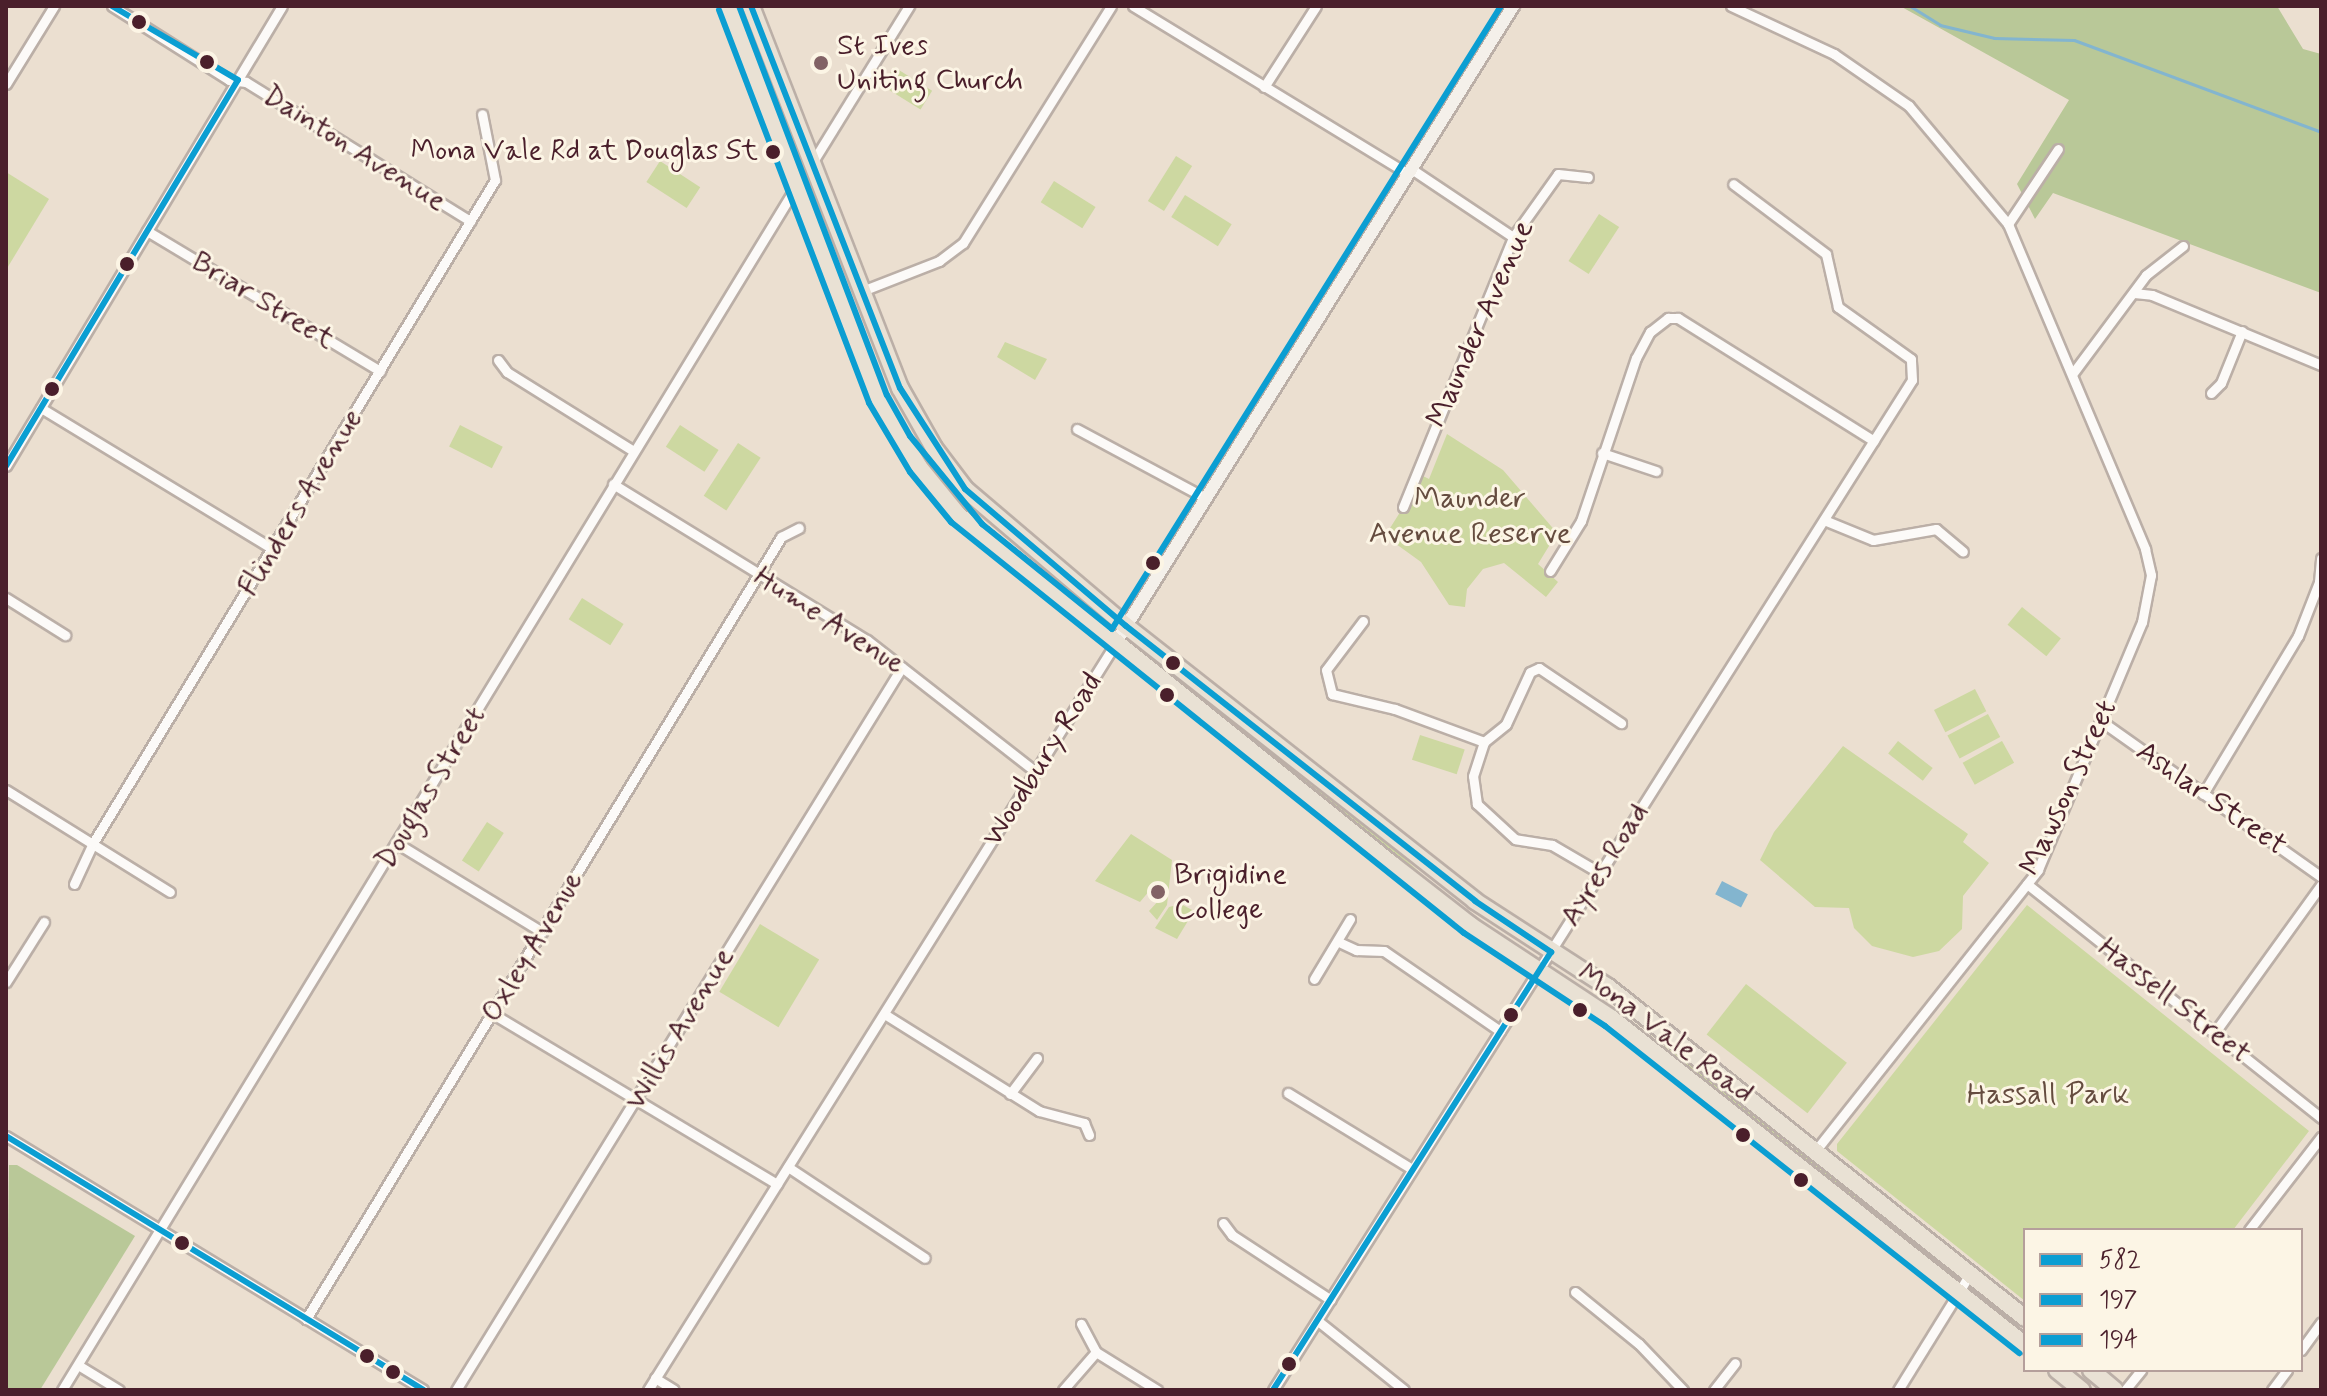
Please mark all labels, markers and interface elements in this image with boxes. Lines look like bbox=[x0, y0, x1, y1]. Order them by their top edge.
unlabelled marker bbox=[131, 14, 147, 30]
place label: St Ives Uniting Church bbox=[837, 28, 1030, 98]
unlabelled marker bbox=[199, 54, 215, 70]
marker: St Ives Uniting Church bbox=[812, 54, 830, 72]
street label: Dainton Avenue bbox=[259, 80, 449, 218]
place label: Mona Vale Rd at Douglas St bbox=[429, 135, 758, 169]
marker: Mona Vale Rd at Douglas St bbox=[765, 144, 781, 160]
street label: Maunder Avenue bbox=[1421, 219, 1541, 429]
street label: Briar Street bbox=[185, 244, 341, 358]
unlabelled marker bbox=[119, 256, 135, 272]
unlabelled marker bbox=[44, 381, 60, 397]
street label: Flinders Avenue bbox=[232, 405, 370, 601]
park label: Maunder Avenue Reserve bbox=[1369, 481, 1571, 552]
unlabelled marker bbox=[1145, 555, 1161, 571]
street label: Hume Avenue bbox=[745, 558, 913, 684]
unlabelled marker bbox=[1165, 655, 1181, 671]
street label: Woodbury Road bbox=[976, 667, 1110, 853]
unlabelled marker bbox=[1159, 687, 1175, 703]
street label: Mawson Street bbox=[2012, 692, 2126, 884]
street label: Douglas Street bbox=[367, 698, 495, 878]
street label: Ashlar Street bbox=[2129, 734, 2293, 864]
street label: Ayres Road bbox=[1553, 797, 1657, 933]
place label: Brigidine College bbox=[1174, 857, 1287, 928]
street label: Oxley Avenue bbox=[473, 863, 593, 1031]
marker: Brigidine College bbox=[1149, 883, 1167, 901]
street label: Hassell Street bbox=[2091, 931, 2257, 1071]
street label: Willis Avenue bbox=[620, 945, 740, 1113]
street label: Mona Vale Road bbox=[1574, 959, 1756, 1109]
unlabelled marker bbox=[1572, 1002, 1588, 1018]
unlabelled marker bbox=[1503, 1007, 1519, 1023]
park label: Hassall Park bbox=[1969, 1077, 2127, 1113]
unlabelled marker bbox=[1735, 1127, 1751, 1143]
unlabelled marker bbox=[1793, 1172, 1809, 1188]
legend bbox=[2023, 1228, 2303, 1372]
unlabelled marker bbox=[174, 1235, 190, 1251]
text: 582 bbox=[2099, 1245, 2141, 1276]
text: 197 bbox=[2099, 1285, 2137, 1316]
text: 194 bbox=[2099, 1325, 2138, 1356]
unlabelled marker bbox=[359, 1348, 375, 1364]
unlabelled marker bbox=[1281, 1356, 1297, 1372]
unlabelled marker bbox=[385, 1364, 401, 1380]

